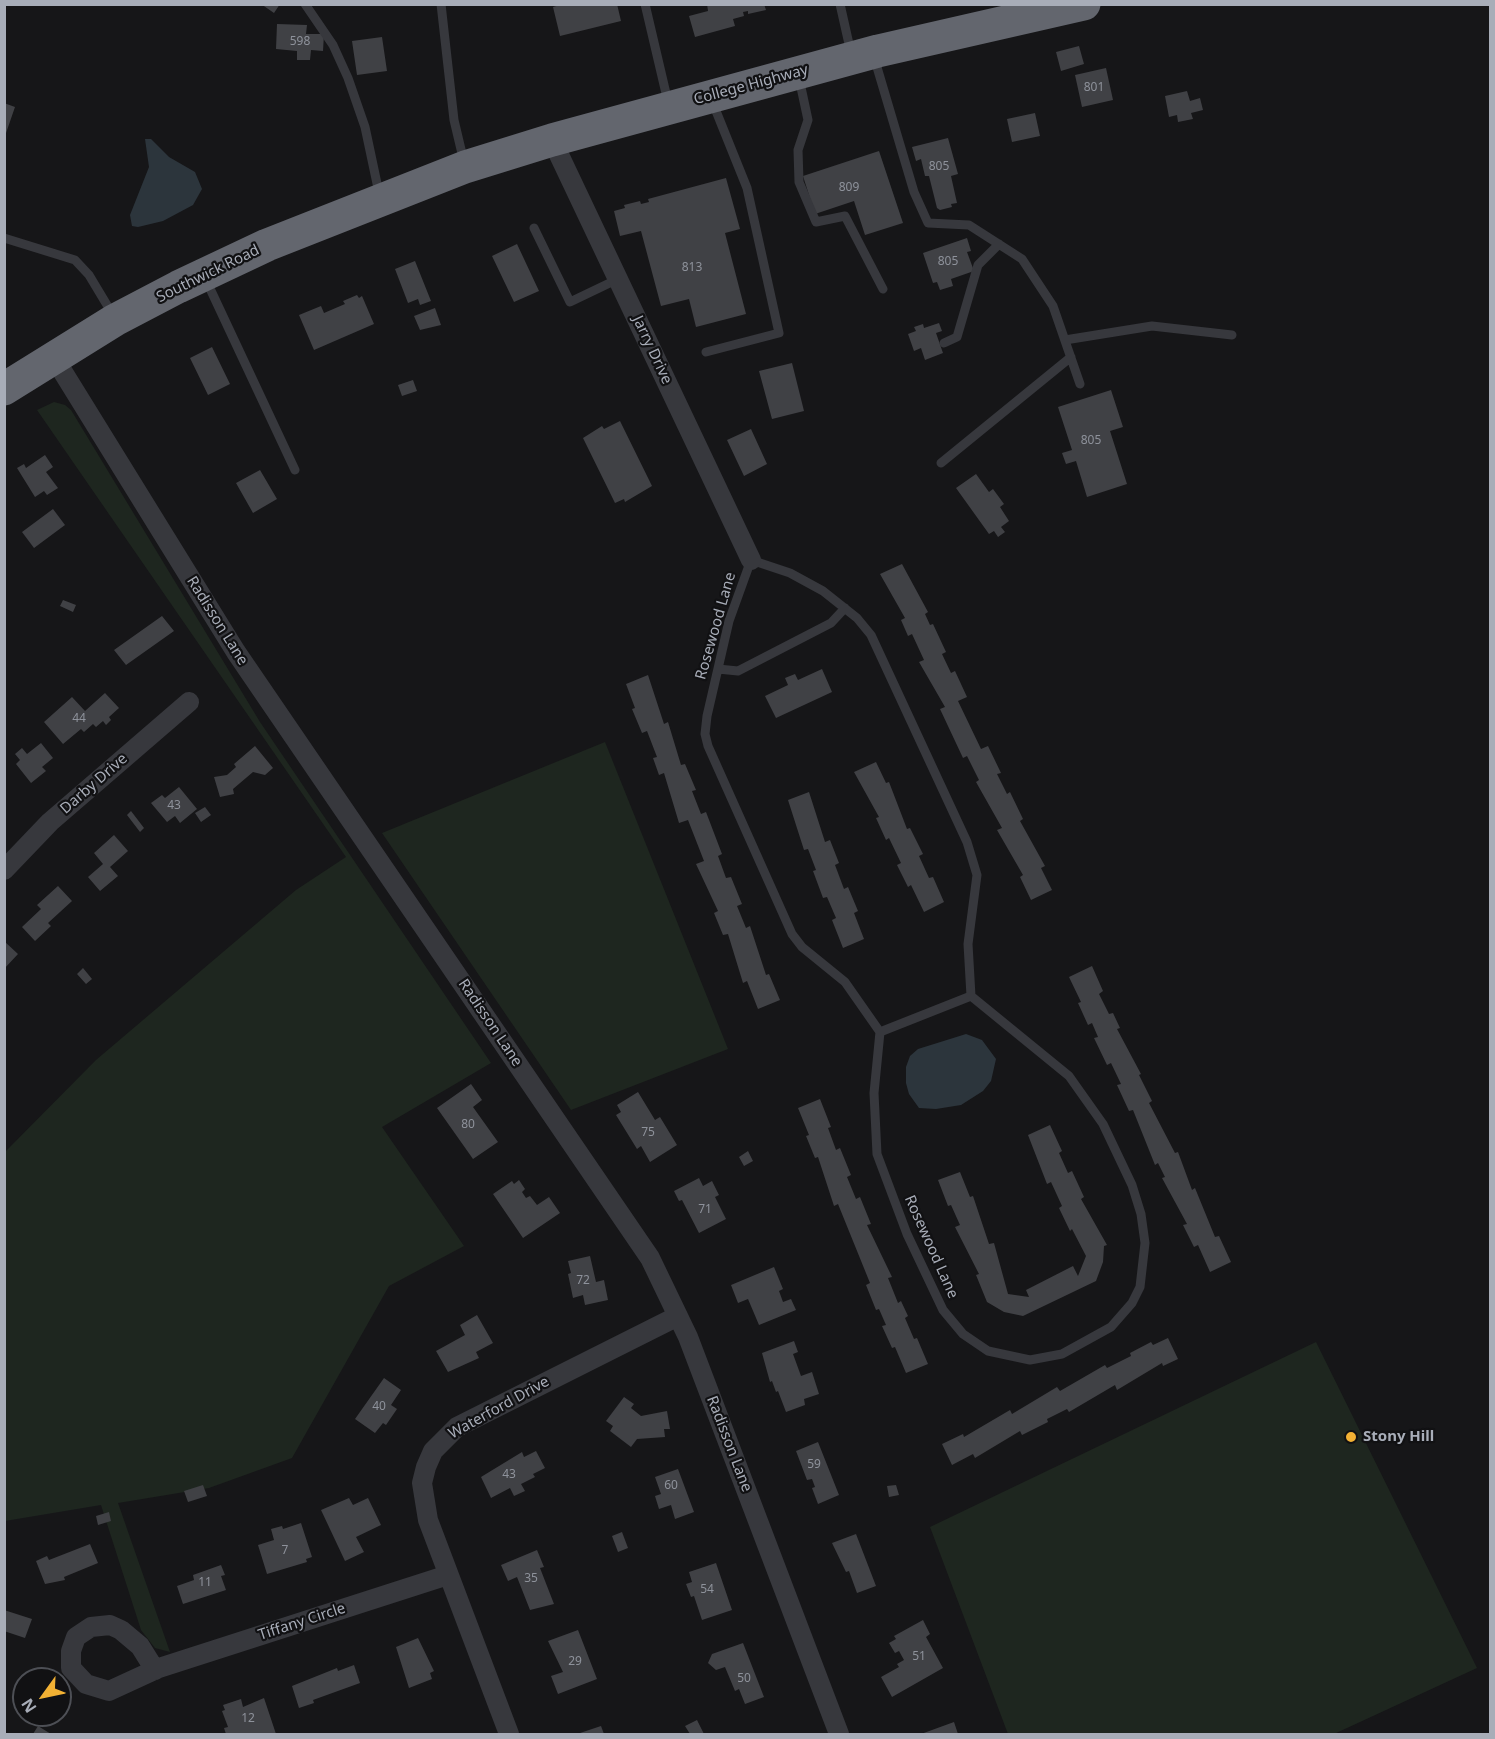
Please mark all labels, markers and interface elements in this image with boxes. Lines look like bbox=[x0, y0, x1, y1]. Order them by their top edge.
house number: 598 bbox=[290, 35, 310, 49]
street label: College Highway bbox=[692, 61, 810, 109]
house number: 801 bbox=[1084, 81, 1104, 95]
house number: 805 bbox=[929, 160, 949, 174]
house number: 809 bbox=[839, 181, 859, 195]
street label: Southwick Road bbox=[154, 241, 262, 307]
house number: 805 bbox=[938, 255, 958, 269]
house number: 813 bbox=[682, 261, 702, 275]
street label: Jarry Drive bbox=[628, 313, 676, 387]
house number: 805 bbox=[1081, 434, 1101, 448]
street label: Rosewood Lane bbox=[692, 570, 740, 682]
street label: Radisson Lane bbox=[182, 573, 252, 669]
house number: 44 bbox=[72, 712, 86, 726]
street label: Darby Drive bbox=[57, 750, 131, 818]
house number: 43 bbox=[167, 799, 181, 813]
street label: Radisson Lane bbox=[454, 976, 526, 1070]
house number: 80 bbox=[461, 1118, 475, 1132]
house number: 75 bbox=[641, 1126, 655, 1140]
street label: Rosewood Lane bbox=[900, 1193, 962, 1301]
house number: 71 bbox=[698, 1203, 712, 1217]
house number: 72 bbox=[576, 1274, 590, 1288]
street label: Waterford Drive bbox=[445, 1373, 553, 1443]
street label: Radisson Lane bbox=[702, 1393, 756, 1495]
house number: 40 bbox=[372, 1400, 386, 1414]
place label: Stony Hill bbox=[1363, 1428, 1434, 1446]
marker: Stony Hill bbox=[1344, 1430, 1358, 1444]
house number: 59 bbox=[807, 1458, 821, 1472]
house number: 43 bbox=[502, 1468, 516, 1482]
house number: 60 bbox=[664, 1479, 678, 1493]
house number: 7 bbox=[282, 1544, 288, 1558]
house number: 35 bbox=[524, 1572, 538, 1586]
house number: 11 bbox=[198, 1576, 212, 1590]
house number: 54 bbox=[700, 1583, 714, 1597]
street label: Tiffany Circle bbox=[256, 1599, 348, 1645]
house number: 51 bbox=[912, 1650, 926, 1664]
house number: 29 bbox=[568, 1655, 582, 1669]
north arrow bbox=[12, 1667, 72, 1727]
house number: 50 bbox=[737, 1672, 751, 1686]
text: N bbox=[16, 1694, 41, 1717]
house number: 12 bbox=[241, 1712, 255, 1726]

